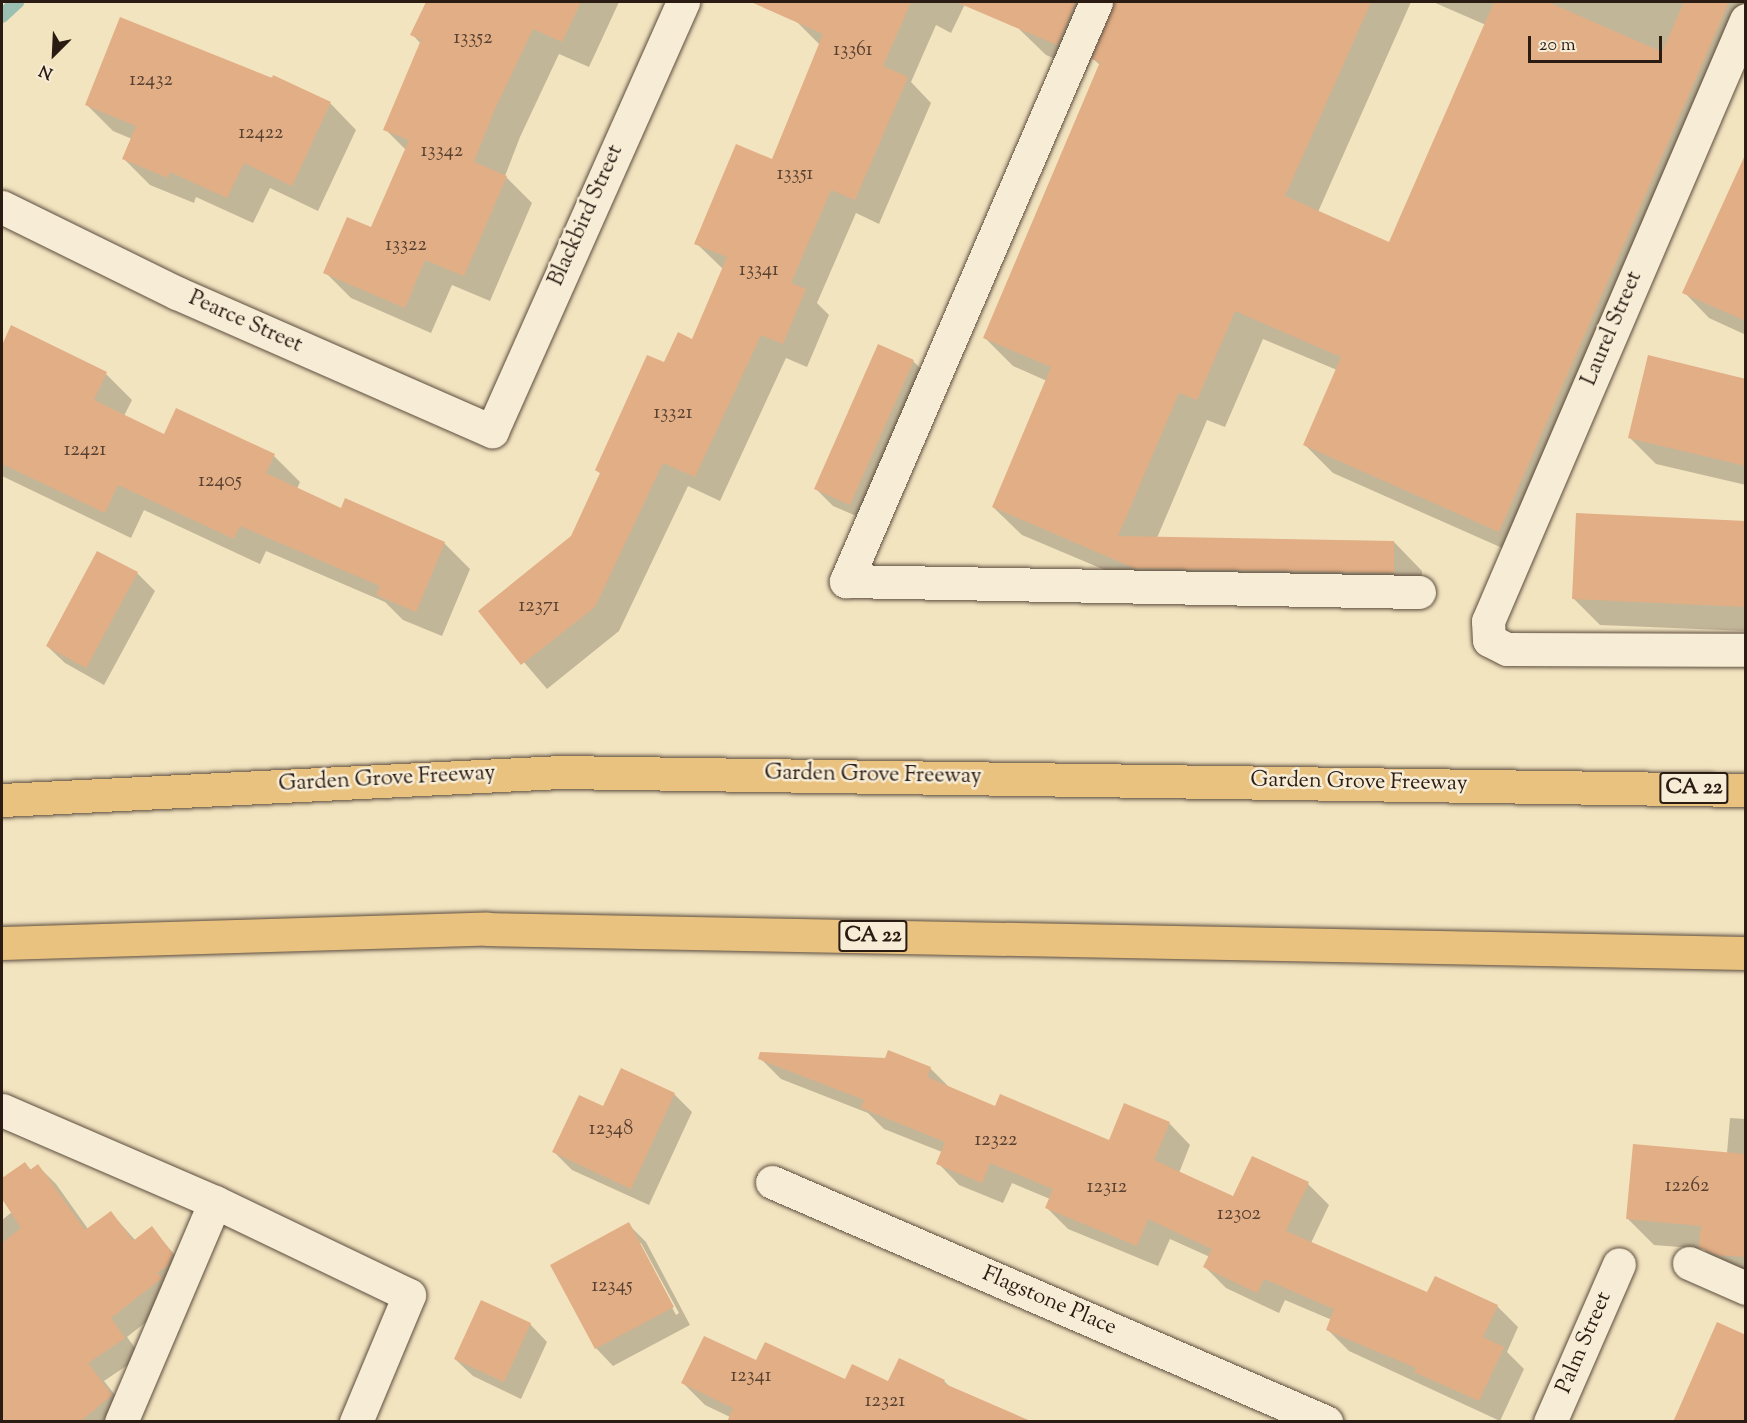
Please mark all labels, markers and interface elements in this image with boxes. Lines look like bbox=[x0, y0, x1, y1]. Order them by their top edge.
north arrow bbox=[24, 24, 84, 84]
scale bar bbox=[1531, 24, 1664, 62]
house number: 13352 bbox=[453, 26, 493, 50]
text: 20 m bbox=[1539, 33, 1576, 59]
house number: 13361 bbox=[833, 38, 873, 62]
text: N bbox=[36, 58, 57, 84]
house number: 12432 bbox=[129, 68, 173, 92]
house number: 12422 bbox=[239, 121, 283, 145]
house number: 13342 bbox=[421, 139, 463, 163]
street label: Blackbird Street bbox=[544, 141, 630, 291]
house number: 13351 bbox=[777, 162, 813, 186]
house number: 13322 bbox=[385, 233, 427, 257]
house number: 13341 bbox=[739, 258, 779, 282]
street label: Laurel Street bbox=[1577, 268, 1649, 390]
street label: Pearce Street bbox=[184, 286, 306, 360]
house number: 13321 bbox=[653, 401, 693, 425]
house number: 12421 bbox=[64, 438, 106, 462]
house number: 12405 bbox=[198, 469, 242, 493]
house number: 12371 bbox=[518, 594, 560, 618]
street label: Garden Grove Freeway bbox=[278, 761, 496, 799]
street label: Garden Grove Freeway bbox=[764, 761, 982, 791]
street label: Garden Grove Freeway bbox=[1250, 768, 1468, 798]
road number: CA 22 bbox=[1658, 770, 1730, 806]
road number: CA 22 bbox=[837, 918, 909, 954]
house number: 12348 bbox=[589, 1117, 633, 1141]
house number: 12322 bbox=[975, 1128, 1017, 1152]
house number: 12262 bbox=[1665, 1174, 1709, 1198]
house number: 12312 bbox=[1087, 1175, 1127, 1199]
house number: 12302 bbox=[1217, 1202, 1261, 1226]
street label: Flagstone Place bbox=[978, 1262, 1120, 1342]
house number: 12345 bbox=[591, 1274, 633, 1298]
street label: Palm Street bbox=[1552, 1288, 1618, 1398]
house number: 12341 bbox=[730, 1364, 772, 1388]
house number: 12321 bbox=[865, 1389, 905, 1413]

